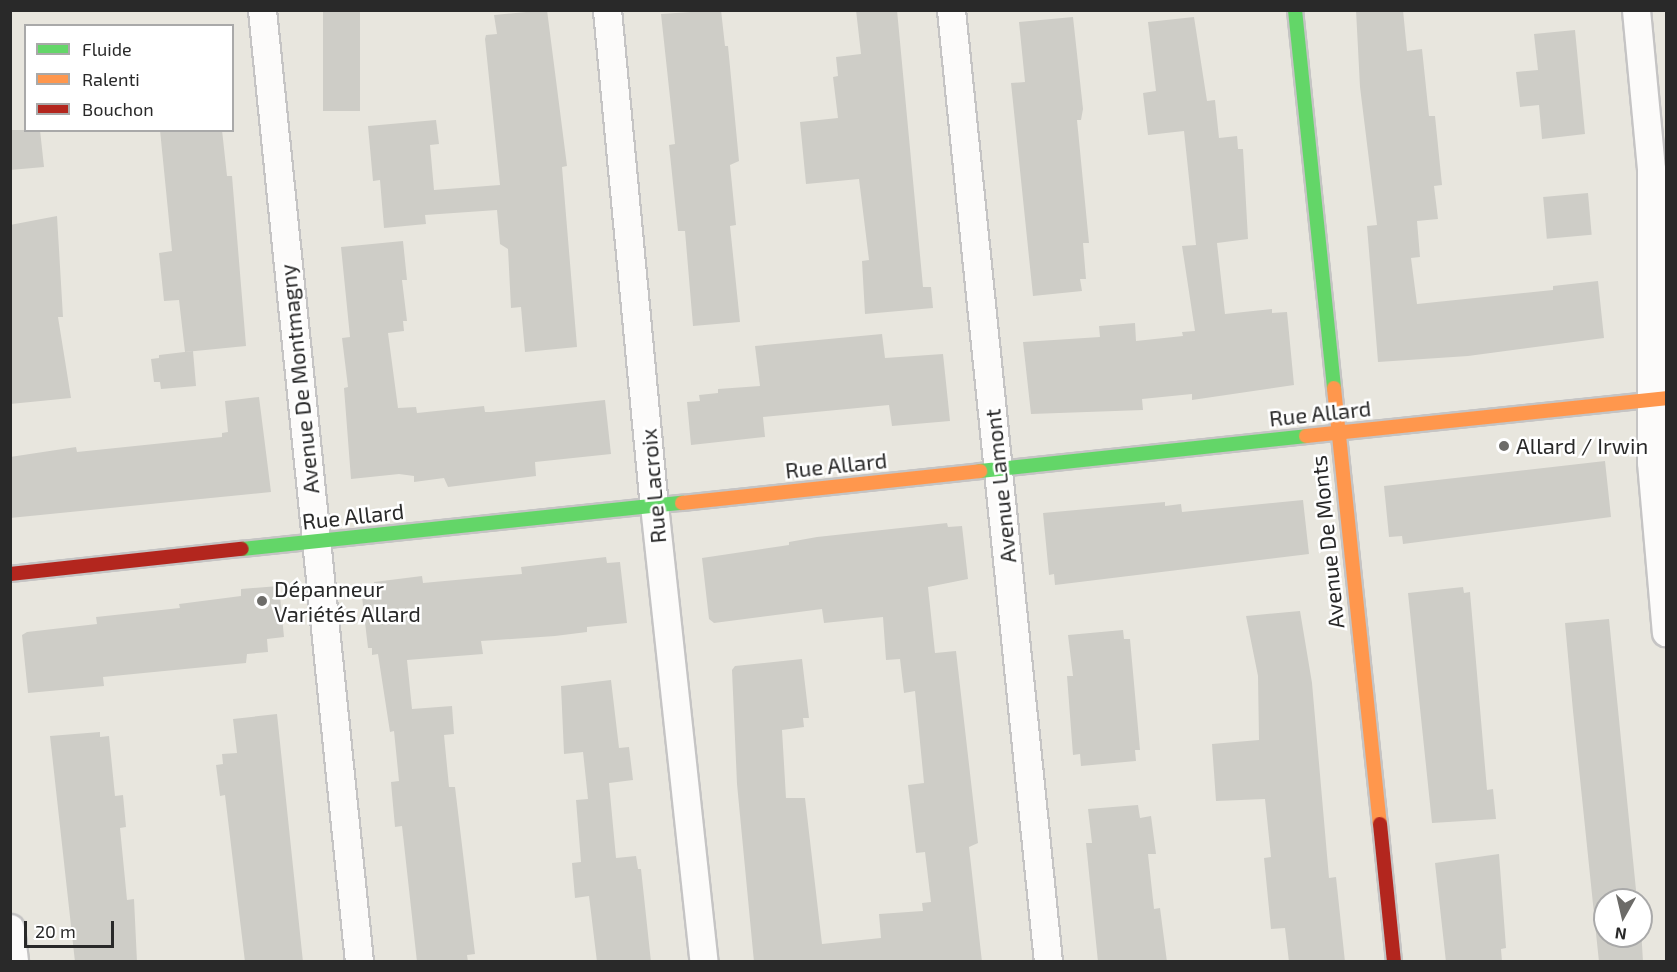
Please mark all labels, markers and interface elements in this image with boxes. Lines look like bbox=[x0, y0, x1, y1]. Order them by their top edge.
legend bbox=[24, 24, 234, 132]
text: Fluide bbox=[82, 38, 132, 60]
text: Ralenti bbox=[82, 68, 140, 90]
text: Bouchon bbox=[82, 98, 154, 120]
street label: Avenue De Montmagny bbox=[274, 263, 324, 495]
street label: Rue Allard bbox=[1267, 394, 1373, 432]
street label: Avenue Lamont bbox=[979, 408, 1021, 564]
street label: Rue Lacroix bbox=[635, 428, 671, 544]
place label: Allard / Irwin bbox=[1516, 433, 1648, 459]
marker: Allard / Irwin bbox=[1497, 439, 1511, 453]
street label: Rue Allard bbox=[783, 446, 889, 484]
street label: Avenue De Monts bbox=[1305, 454, 1349, 630]
street label: Rue Allard bbox=[300, 497, 406, 535]
place label: Dépanneur Variétés Allard bbox=[274, 575, 421, 626]
marker: Dépanneur Variétés Allard bbox=[255, 594, 269, 608]
north arrow bbox=[1593, 888, 1653, 948]
scale bar bbox=[27, 909, 117, 947]
text: 20 m bbox=[35, 920, 76, 942]
text: N bbox=[1614, 924, 1628, 945]

